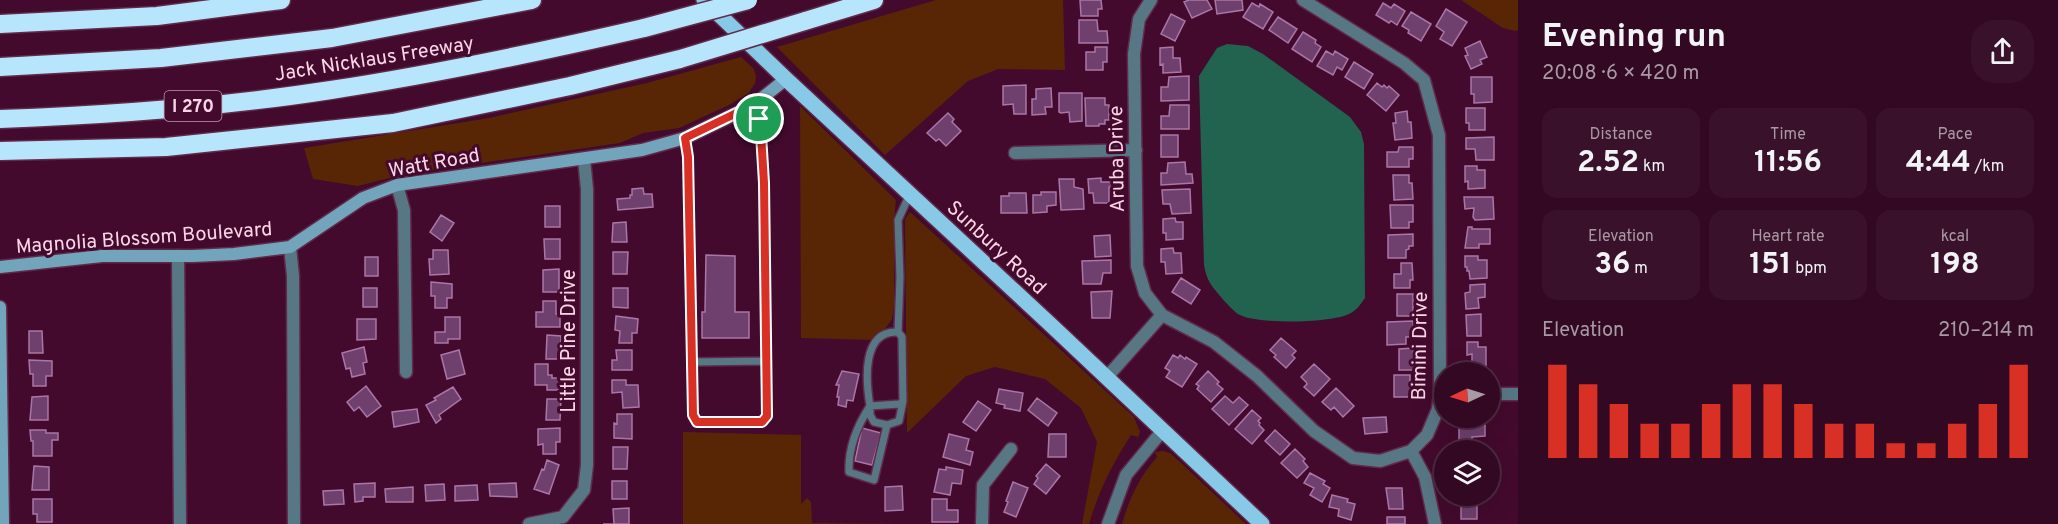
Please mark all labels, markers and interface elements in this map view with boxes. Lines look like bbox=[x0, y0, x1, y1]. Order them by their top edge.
text: Evening run bbox=[1542, 17, 1726, 59]
button: share bbox=[1971, 20, 2034, 83]
street label: Jack Nicklaus Freeway bbox=[273, 31, 476, 89]
text: 20:08 · 6 × 420 m bbox=[1542, 61, 1699, 87]
road number: I 270 bbox=[164, 91, 222, 121]
pin bbox=[733, 93, 784, 144]
icon: arrive bbox=[742, 102, 775, 135]
street label: Aruba Drive bbox=[1104, 105, 1132, 212]
text: Distance bbox=[1590, 125, 1652, 145]
text: Time bbox=[1770, 125, 1806, 145]
text: Pace bbox=[1937, 125, 1973, 145]
street label: Watt Road bbox=[387, 143, 482, 185]
text: 2.52 bbox=[1577, 145, 1639, 182]
text: 11:56 bbox=[1754, 145, 1822, 182]
text: 4:44 bbox=[1906, 145, 1971, 182]
text: km bbox=[1639, 157, 1665, 177]
text: /km bbox=[1971, 157, 2004, 177]
street label: Sunbury Road bbox=[940, 196, 1051, 301]
street label: Magnolia Blossom Boulevard bbox=[15, 217, 273, 261]
text: Elevation bbox=[1588, 227, 1654, 247]
text: Heart rate bbox=[1751, 227, 1825, 247]
text: kcal bbox=[1941, 227, 1969, 247]
text: 36 bbox=[1594, 247, 1631, 284]
text: 151 bbox=[1749, 247, 1792, 284]
text: 198 bbox=[1930, 247, 1980, 284]
text: m bbox=[1631, 259, 1648, 279]
text: bpm bbox=[1792, 259, 1827, 279]
street label: Little Pine Drive bbox=[557, 269, 583, 413]
street label: Bimini Drive bbox=[1407, 291, 1435, 401]
text: Elevation bbox=[1542, 318, 1624, 344]
text: 210–214 m bbox=[1938, 318, 2034, 344]
north arrow bbox=[1434, 362, 1500, 428]
map controls bbox=[1434, 362, 1500, 506]
button: layers bbox=[1434, 440, 1500, 506]

